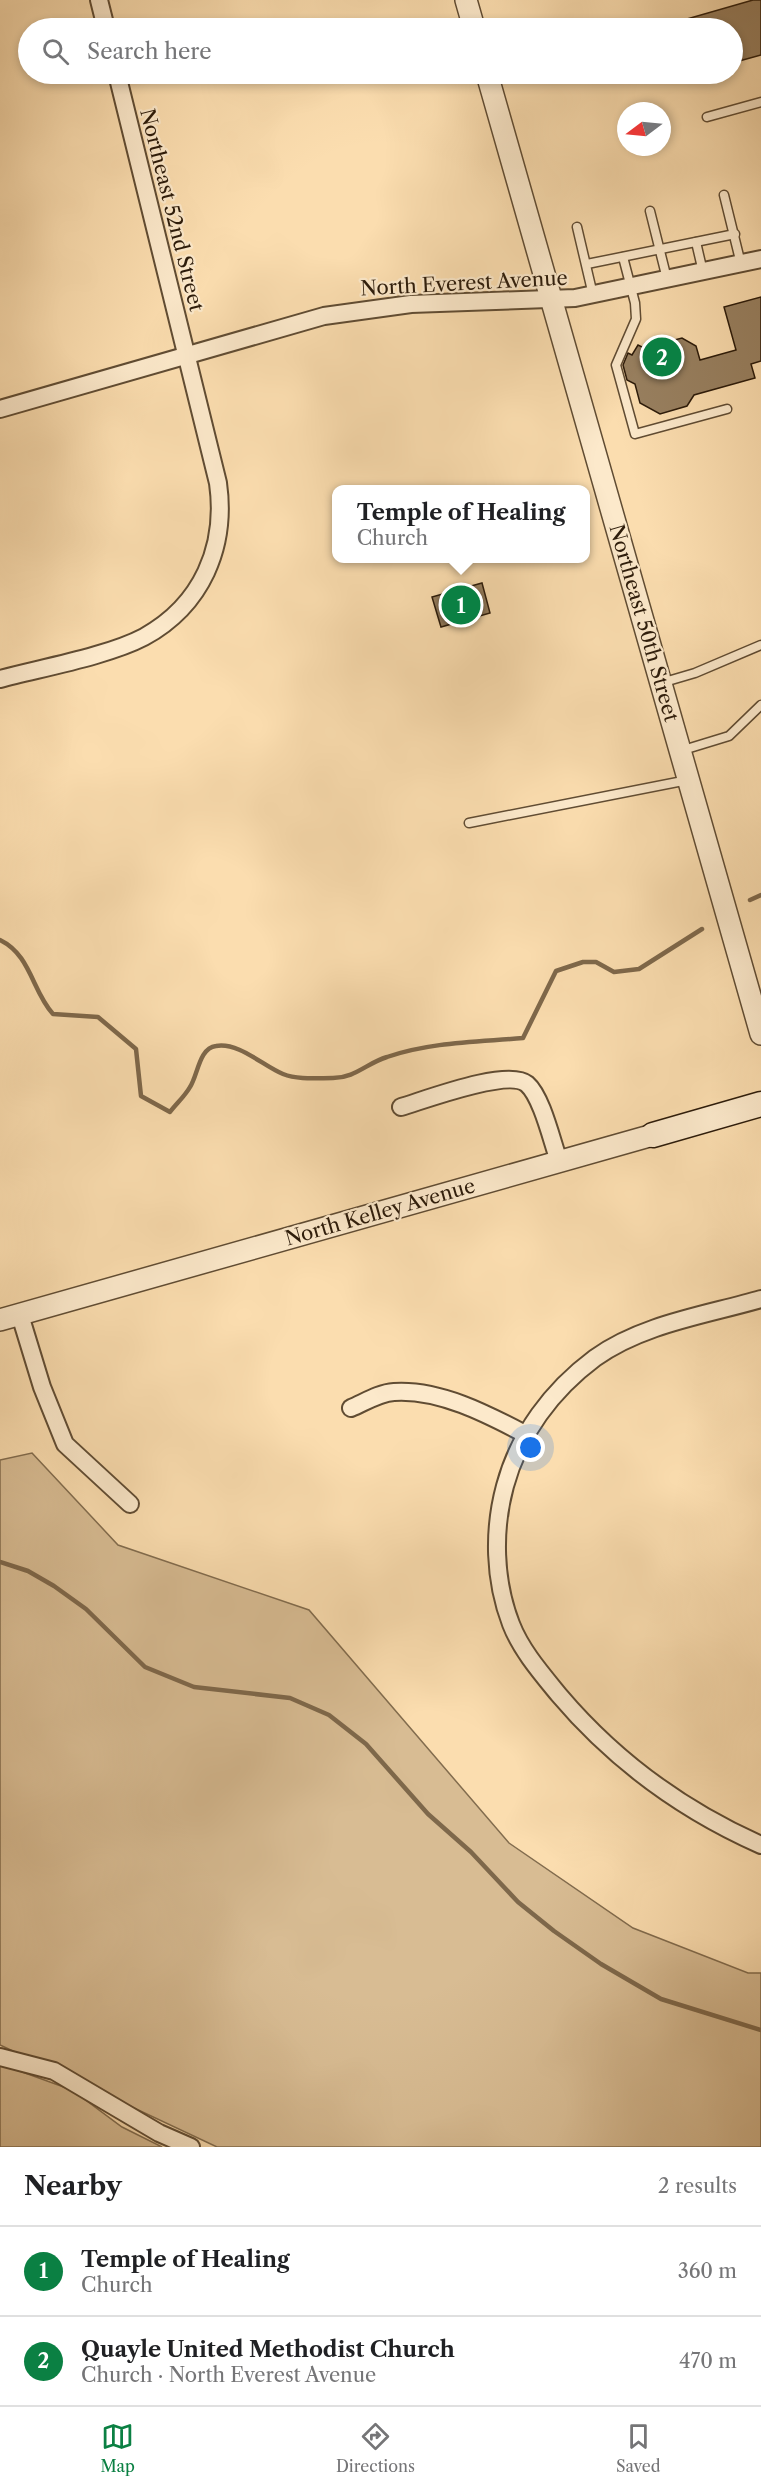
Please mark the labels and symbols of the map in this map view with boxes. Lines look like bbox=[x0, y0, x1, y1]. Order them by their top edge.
north arrow bbox=[617, 102, 671, 156]
street label: Northeast 52nd Street bbox=[135, 106, 209, 314]
street label: North Everest Avenue bbox=[360, 266, 568, 300]
pin: 2 bbox=[642, 334, 682, 380]
street label: Northeast 50th Street bbox=[604, 522, 684, 724]
pin: 1 bbox=[442, 582, 480, 628]
street label: North Kelley Avenue bbox=[282, 1173, 478, 1251]
your location bbox=[516, 1433, 545, 1462]

